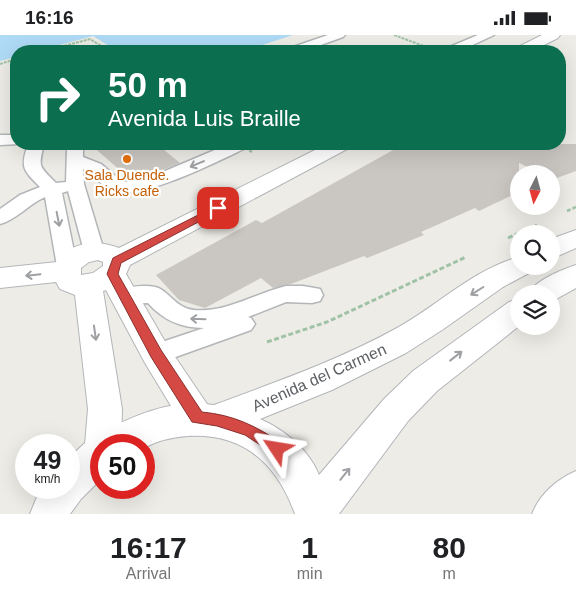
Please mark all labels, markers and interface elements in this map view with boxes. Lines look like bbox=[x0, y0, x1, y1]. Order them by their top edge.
text: 16:16 bbox=[25, 7, 74, 28]
icon: right bbox=[25, 65, 90, 130]
text: 50 m bbox=[108, 65, 188, 104]
text: Avenida Luis Braille bbox=[108, 106, 301, 131]
marker: Sala Duende. Ricks cafe bbox=[121, 153, 133, 165]
one-way arrow bbox=[190, 159, 205, 169]
north arrow bbox=[510, 165, 560, 215]
map controls bbox=[510, 165, 560, 335]
place label: Sala Duende. Ricks cafe bbox=[85, 167, 169, 199]
pin bbox=[197, 187, 239, 229]
icon: arrive bbox=[204, 194, 232, 222]
one-way arrow bbox=[53, 210, 63, 226]
button: search bbox=[510, 225, 560, 275]
one-way arrow bbox=[25, 270, 41, 279]
button: layers bbox=[510, 285, 560, 335]
one-way arrow bbox=[470, 286, 484, 296]
one-way arrow bbox=[190, 315, 206, 324]
one-way arrow bbox=[90, 325, 100, 341]
street label: Avenida del Carmen bbox=[250, 340, 389, 415]
one-way arrow bbox=[449, 351, 462, 362]
position arrow bbox=[250, 422, 302, 474]
speed limit sign: 50 bbox=[90, 434, 155, 499]
text: 49 bbox=[34, 446, 61, 474]
one-way arrow bbox=[340, 468, 351, 481]
text: km/h bbox=[34, 472, 61, 486]
text: 16:17 bbox=[110, 531, 187, 564]
text: 1 bbox=[301, 531, 318, 564]
text: 80 bbox=[433, 531, 466, 564]
text: Arrival bbox=[126, 565, 171, 582]
text: min bbox=[297, 565, 323, 582]
text: m bbox=[443, 565, 456, 582]

